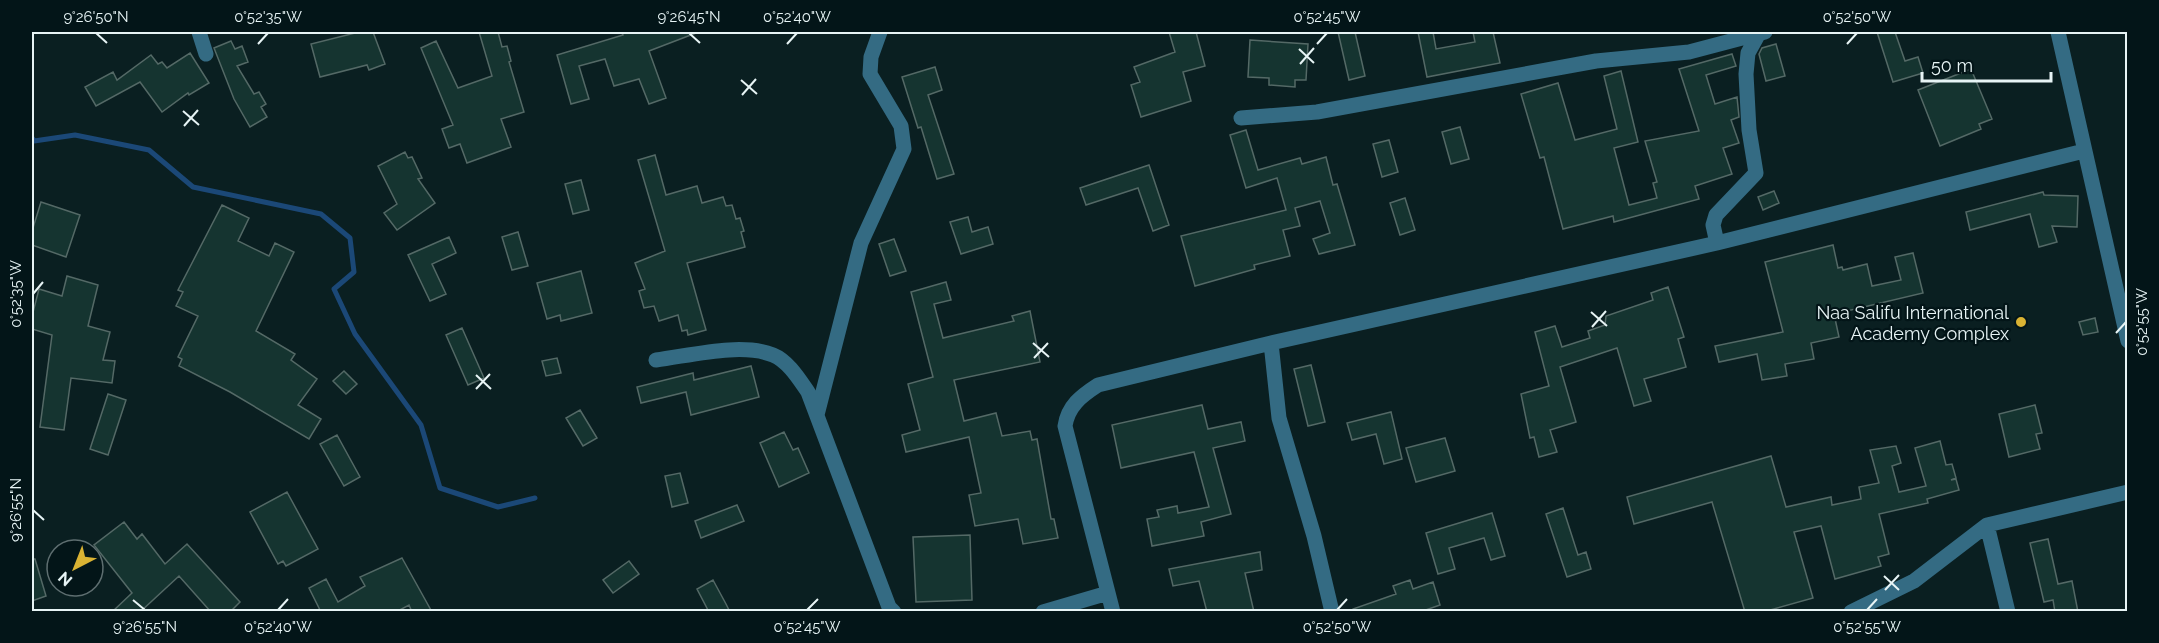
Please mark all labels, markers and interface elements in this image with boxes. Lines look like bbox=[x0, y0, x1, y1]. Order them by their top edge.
text: 9°26'50"N bbox=[63, 8, 129, 26]
text: 0°52'35"W bbox=[234, 8, 302, 26]
text: 9°26'45"N bbox=[657, 8, 721, 26]
text: 0°52'40"W bbox=[763, 8, 831, 26]
text: 0°52'45"W bbox=[1294, 8, 1361, 26]
text: 0°52'50"W bbox=[1823, 8, 1892, 26]
scale bar bbox=[1922, 45, 2051, 83]
text: 50 m bbox=[1931, 55, 1973, 76]
text: 0°52'35"W bbox=[7, 260, 25, 328]
text: 0°52'55"W bbox=[2133, 288, 2151, 356]
place label: Naa Salifu International Academy Complex bbox=[1816, 302, 2009, 344]
marker: Naa Salifu International Academy Complex bbox=[2014, 315, 2028, 329]
text: 9°26'55"N bbox=[7, 478, 25, 542]
north arrow bbox=[45, 538, 105, 598]
text: N bbox=[54, 568, 76, 590]
text: 9°26'55"N bbox=[113, 618, 177, 636]
text: 0°52'40"W bbox=[244, 618, 312, 636]
text: 0°52'45"W bbox=[774, 618, 841, 636]
text: 0°52'50"W bbox=[1303, 618, 1372, 636]
text: 0°52'55"W bbox=[1833, 618, 1901, 636]

